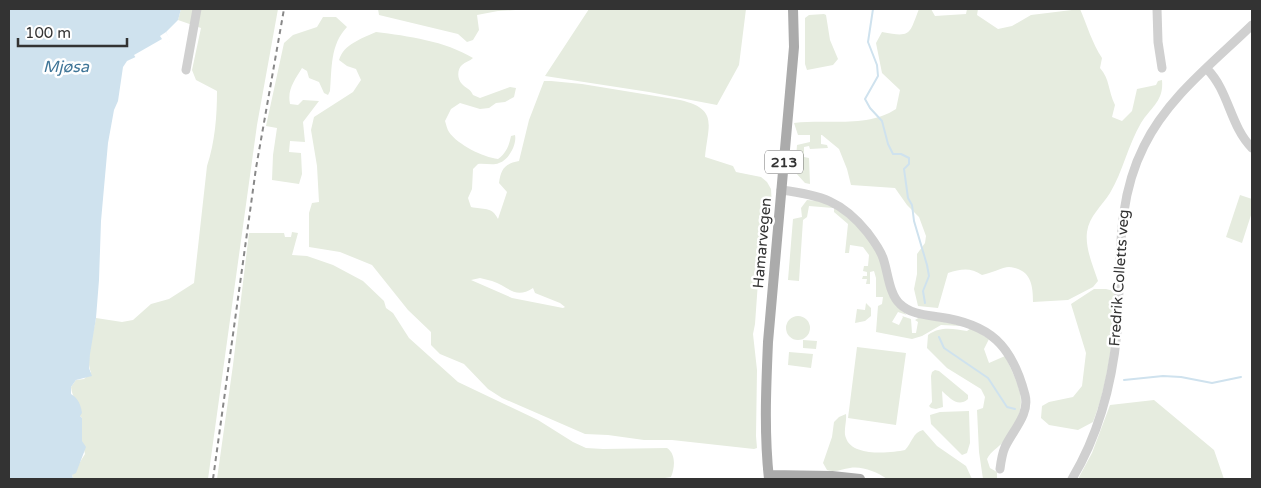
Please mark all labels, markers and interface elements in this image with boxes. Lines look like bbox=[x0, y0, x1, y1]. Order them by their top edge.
scale bar bbox=[18, 15, 126, 47]
text: 100 m bbox=[25, 24, 71, 42]
water label: Mjøsa bbox=[43, 57, 90, 77]
road number: 213 bbox=[765, 150, 803, 173]
street label: Hamarvegen bbox=[749, 197, 775, 289]
street label: Fredrik Colletts veg bbox=[1105, 209, 1133, 347]

